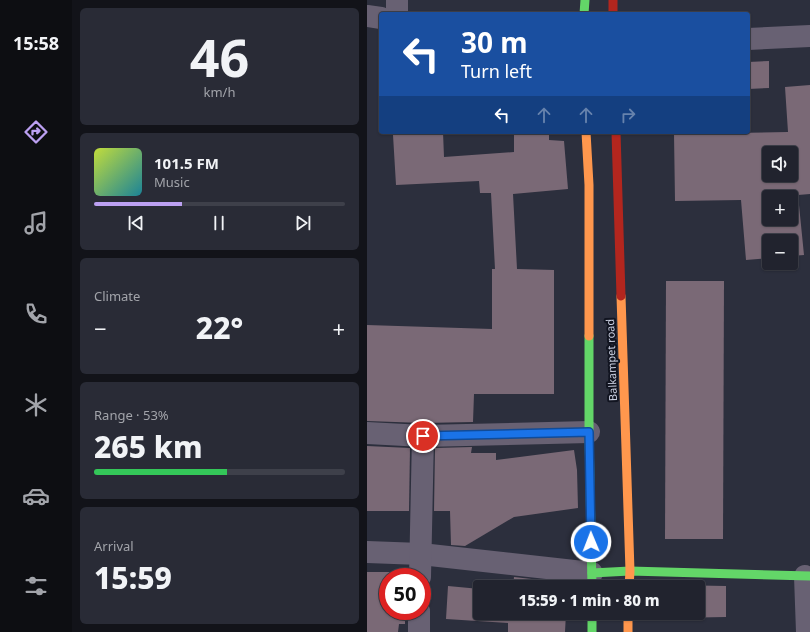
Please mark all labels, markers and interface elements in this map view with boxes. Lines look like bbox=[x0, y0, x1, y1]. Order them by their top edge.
text: 46 bbox=[190, 21, 249, 92]
text: 30 m bbox=[461, 23, 528, 61]
icon: left bbox=[395, 28, 447, 80]
text: 15:58 bbox=[13, 31, 59, 55]
text: Turn left bbox=[461, 59, 532, 83]
text: km/h bbox=[204, 83, 235, 101]
icon: left bbox=[491, 104, 513, 126]
icon: ahead bbox=[533, 104, 555, 126]
icon: ahead bbox=[575, 104, 597, 126]
icon: right bbox=[617, 104, 639, 126]
icon: directions bbox=[22, 118, 50, 146]
map controls bbox=[762, 146, 798, 270]
button: sound bbox=[762, 146, 798, 182]
text: 101.5 FM bbox=[154, 153, 219, 173]
text: Music bbox=[154, 173, 190, 191]
button: + bbox=[762, 190, 798, 226]
icon: music bbox=[22, 209, 50, 237]
icon: previous bbox=[125, 212, 147, 234]
icon: pause bbox=[208, 212, 230, 234]
icon: next bbox=[292, 212, 314, 234]
button: − bbox=[762, 234, 798, 270]
text: Climate bbox=[94, 287, 140, 305]
icon: phone bbox=[22, 300, 50, 328]
text: 22° bbox=[196, 307, 243, 348]
text: − bbox=[94, 313, 107, 343]
text: + bbox=[332, 313, 345, 343]
street label: Balkampet road bbox=[602, 319, 620, 401]
icon: climate bbox=[22, 391, 50, 419]
text: Range · 53% bbox=[94, 406, 169, 424]
pin bbox=[406, 419, 440, 453]
icon: arrive bbox=[412, 425, 434, 447]
text: 265 km bbox=[94, 426, 203, 467]
icon: car bbox=[22, 482, 50, 510]
position arrow bbox=[570, 521, 612, 563]
text: Arrival bbox=[94, 537, 134, 555]
text: 15:59 bbox=[94, 557, 172, 598]
speed limit sign: 50 bbox=[379, 568, 431, 620]
icon: filters bbox=[22, 572, 50, 600]
text: 15:59 · 1 min · 80 m bbox=[518, 590, 660, 610]

